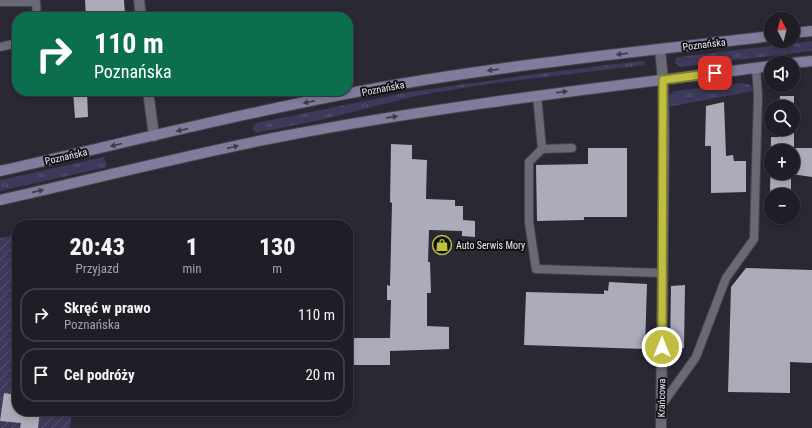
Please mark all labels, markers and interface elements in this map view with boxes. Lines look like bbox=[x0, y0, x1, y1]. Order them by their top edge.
north arrow bbox=[764, 12, 800, 48]
map controls bbox=[764, 12, 800, 224]
text: 110 m bbox=[94, 27, 164, 60]
icon: right bbox=[28, 28, 80, 80]
street label: Poznańska bbox=[682, 36, 726, 53]
one-way arrow bbox=[616, 51, 628, 57]
pin bbox=[698, 56, 732, 90]
button: sound bbox=[764, 56, 800, 92]
text: Poznańska bbox=[94, 61, 172, 82]
icon: arrive bbox=[704, 62, 726, 84]
one-way arrow bbox=[487, 67, 499, 73]
street label: Poznańska bbox=[361, 79, 406, 98]
one-way arrow bbox=[556, 89, 568, 95]
one-way arrow bbox=[303, 99, 316, 105]
button: search bbox=[764, 100, 800, 136]
one-way arrow bbox=[386, 114, 398, 120]
one-way arrow bbox=[176, 127, 189, 133]
one-way arrow bbox=[110, 142, 122, 148]
one-way arrow bbox=[227, 144, 239, 150]
button: + bbox=[764, 144, 800, 180]
street label: Poznańska bbox=[44, 146, 89, 167]
one-way arrow bbox=[32, 188, 44, 194]
button: − bbox=[764, 188, 800, 224]
text: 20:43 bbox=[69, 233, 125, 261]
text: 1 bbox=[186, 233, 198, 261]
text: 130 bbox=[259, 233, 296, 261]
shop icon: Auto Serwis Mory bbox=[431, 234, 453, 256]
place label: Auto Serwis Mory bbox=[456, 240, 525, 251]
text: Przyjazd bbox=[75, 261, 119, 276]
text: min bbox=[182, 261, 202, 276]
text: m bbox=[272, 261, 282, 276]
text: Skręć w prawo bbox=[64, 299, 151, 317]
icon: right bbox=[30, 304, 52, 326]
text: 110 m bbox=[298, 306, 335, 324]
text: Poznańska bbox=[64, 317, 120, 332]
position arrow bbox=[641, 326, 683, 368]
icon: arrive bbox=[30, 364, 52, 386]
text: Cel podróży bbox=[64, 366, 135, 384]
text: 20 m bbox=[305, 366, 335, 384]
street label: Krańcowa bbox=[656, 378, 667, 418]

